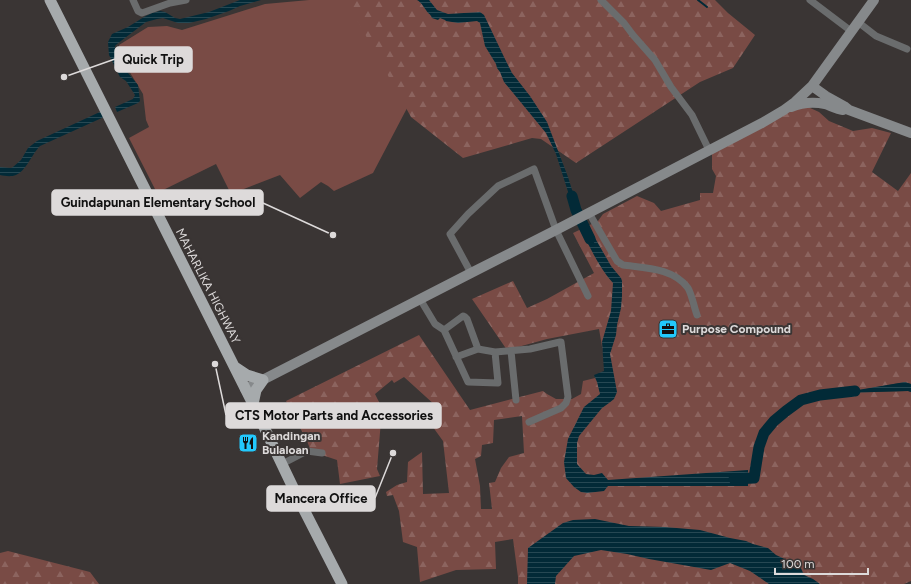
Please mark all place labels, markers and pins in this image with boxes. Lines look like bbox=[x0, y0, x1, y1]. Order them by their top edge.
callout: Quick Trip bbox=[115, 47, 192, 72]
callout: Guindapunan Elementary School bbox=[52, 190, 263, 215]
office icon: Purpose Compound bbox=[657, 318, 679, 340]
place label: Purpose Compound bbox=[682, 322, 791, 336]
callout: CTS Motor Parts and Accessories bbox=[226, 403, 441, 428]
place label: Kandingan Bulaloan bbox=[262, 429, 321, 457]
restaurant icon: Kandingan Bulaloan bbox=[237, 432, 259, 454]
callout: Mancera Office bbox=[267, 486, 375, 511]

